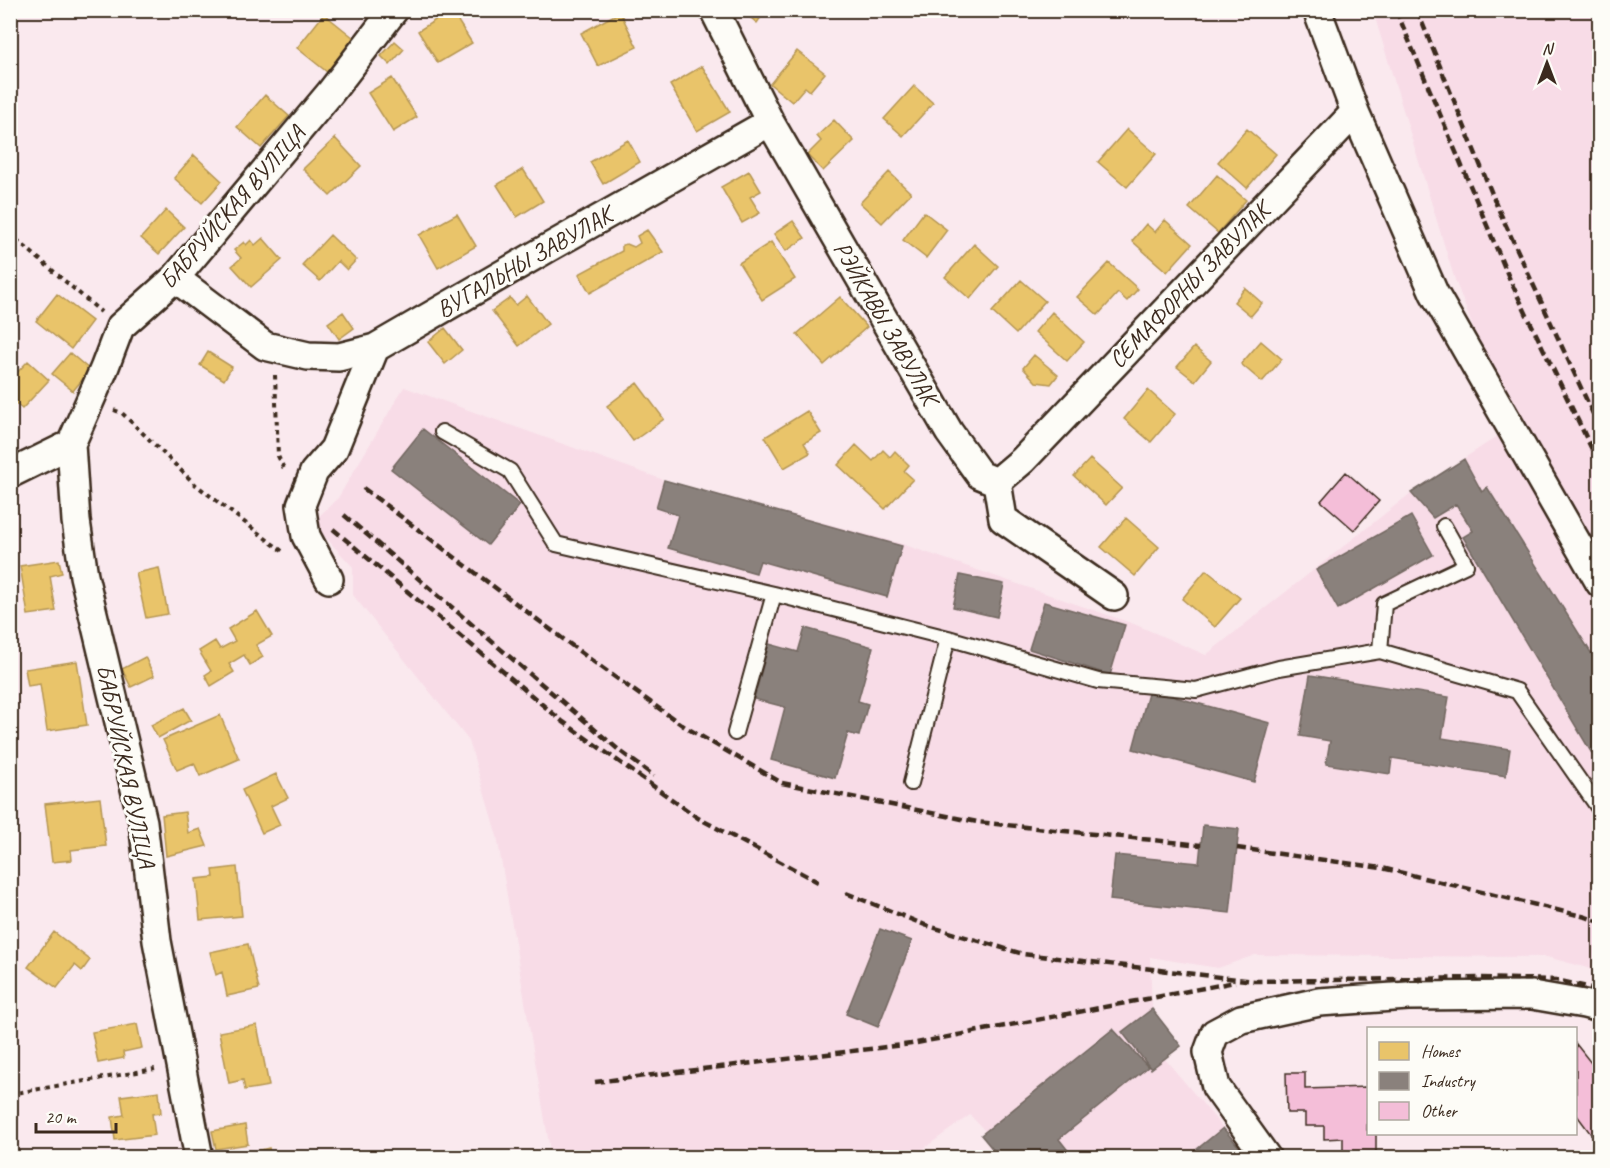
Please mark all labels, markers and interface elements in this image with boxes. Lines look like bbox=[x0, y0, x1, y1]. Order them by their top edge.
north arrow bbox=[1517, 33, 1577, 93]
text: N bbox=[1542, 39, 1555, 59]
street label: БАБРУЙСКАЯ ВУЛІЦА bbox=[153, 118, 312, 295]
street label: СЕМАФОРНЫ ЗАВУЛАК bbox=[1102, 192, 1279, 374]
street label: ВУГАЛЬНЫ ЗАВУЛАК bbox=[431, 197, 621, 324]
street label: РЭЙКАВЫ ЗАВУЛАК bbox=[827, 236, 947, 414]
street label: БАБРУЙСКАЯ ВУЛІЦА bbox=[90, 662, 162, 871]
legend bbox=[1367, 1027, 1577, 1135]
text: Homes bbox=[1421, 1040, 1461, 1062]
text: Industry bbox=[1421, 1070, 1476, 1092]
scale bar bbox=[36, 1096, 116, 1134]
text: Other bbox=[1421, 1100, 1458, 1122]
text: 20 m bbox=[45, 1106, 78, 1128]

